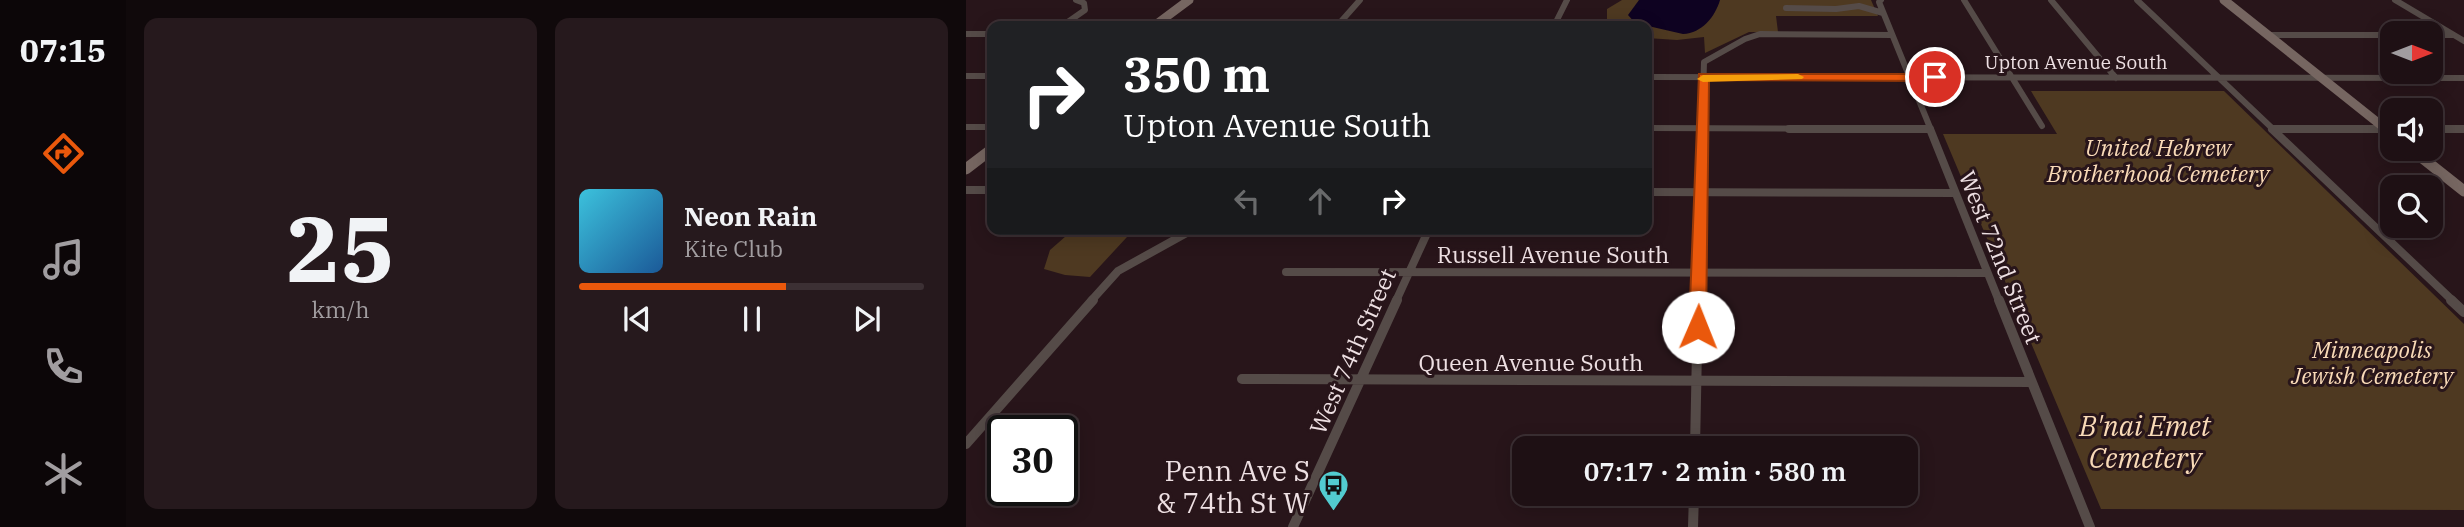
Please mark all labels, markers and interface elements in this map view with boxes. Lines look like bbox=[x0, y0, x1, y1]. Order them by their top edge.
north arrow bbox=[2380, 21, 2443, 84]
map controls bbox=[2380, 21, 2443, 238]
text: 07:15 bbox=[20, 29, 106, 71]
text: 350 m bbox=[1123, 42, 1270, 105]
pin bbox=[1905, 47, 1965, 107]
icon: right bbox=[1008, 49, 1099, 140]
street label: Upton Avenue South bbox=[1985, 50, 2168, 74]
icon: arrive bbox=[1916, 58, 1954, 96]
button: sound bbox=[2380, 98, 2443, 161]
text: Upton Avenue South bbox=[1123, 104, 1431, 146]
icon: directions bbox=[39, 129, 88, 178]
park label: United Hebrew Brotherhood Cemetery bbox=[2046, 132, 2271, 188]
street label: West 72nd Street bbox=[1953, 166, 2049, 348]
button: search bbox=[2380, 175, 2443, 238]
icon: left bbox=[1228, 182, 1266, 220]
icon: ahead bbox=[1301, 182, 1339, 220]
icon: right bbox=[1374, 182, 1412, 220]
text: 25 bbox=[286, 189, 395, 307]
text: Neon Rain bbox=[684, 199, 817, 233]
text: Kite Club bbox=[684, 233, 783, 263]
icon: music bbox=[39, 235, 88, 284]
street label: Russell Avenue South bbox=[1437, 239, 1669, 269]
street label: West 74th Street bbox=[1302, 264, 1402, 438]
position arrow bbox=[1661, 290, 1735, 364]
text: km/h bbox=[311, 294, 370, 324]
icon: previous bbox=[618, 300, 656, 338]
icon: pause bbox=[733, 300, 771, 338]
icon: next bbox=[848, 300, 886, 338]
park label: Minneapolis Jewish Cemetery bbox=[2290, 334, 2455, 390]
icon: phone bbox=[39, 342, 88, 391]
street label: Queen Avenue South bbox=[1419, 347, 1643, 377]
park label: B'nai Emet Cemetery bbox=[2078, 407, 2212, 476]
speed limit sign: 30 bbox=[987, 415, 1078, 506]
icon: climate bbox=[39, 449, 88, 498]
place label: Penn Ave S & 74th St W bbox=[1156, 452, 1310, 521]
text: 07:17 · 2 min · 580 m bbox=[1584, 454, 1846, 488]
bus stop icon: Penn Ave S & 74th St W bbox=[1316, 469, 1350, 513]

